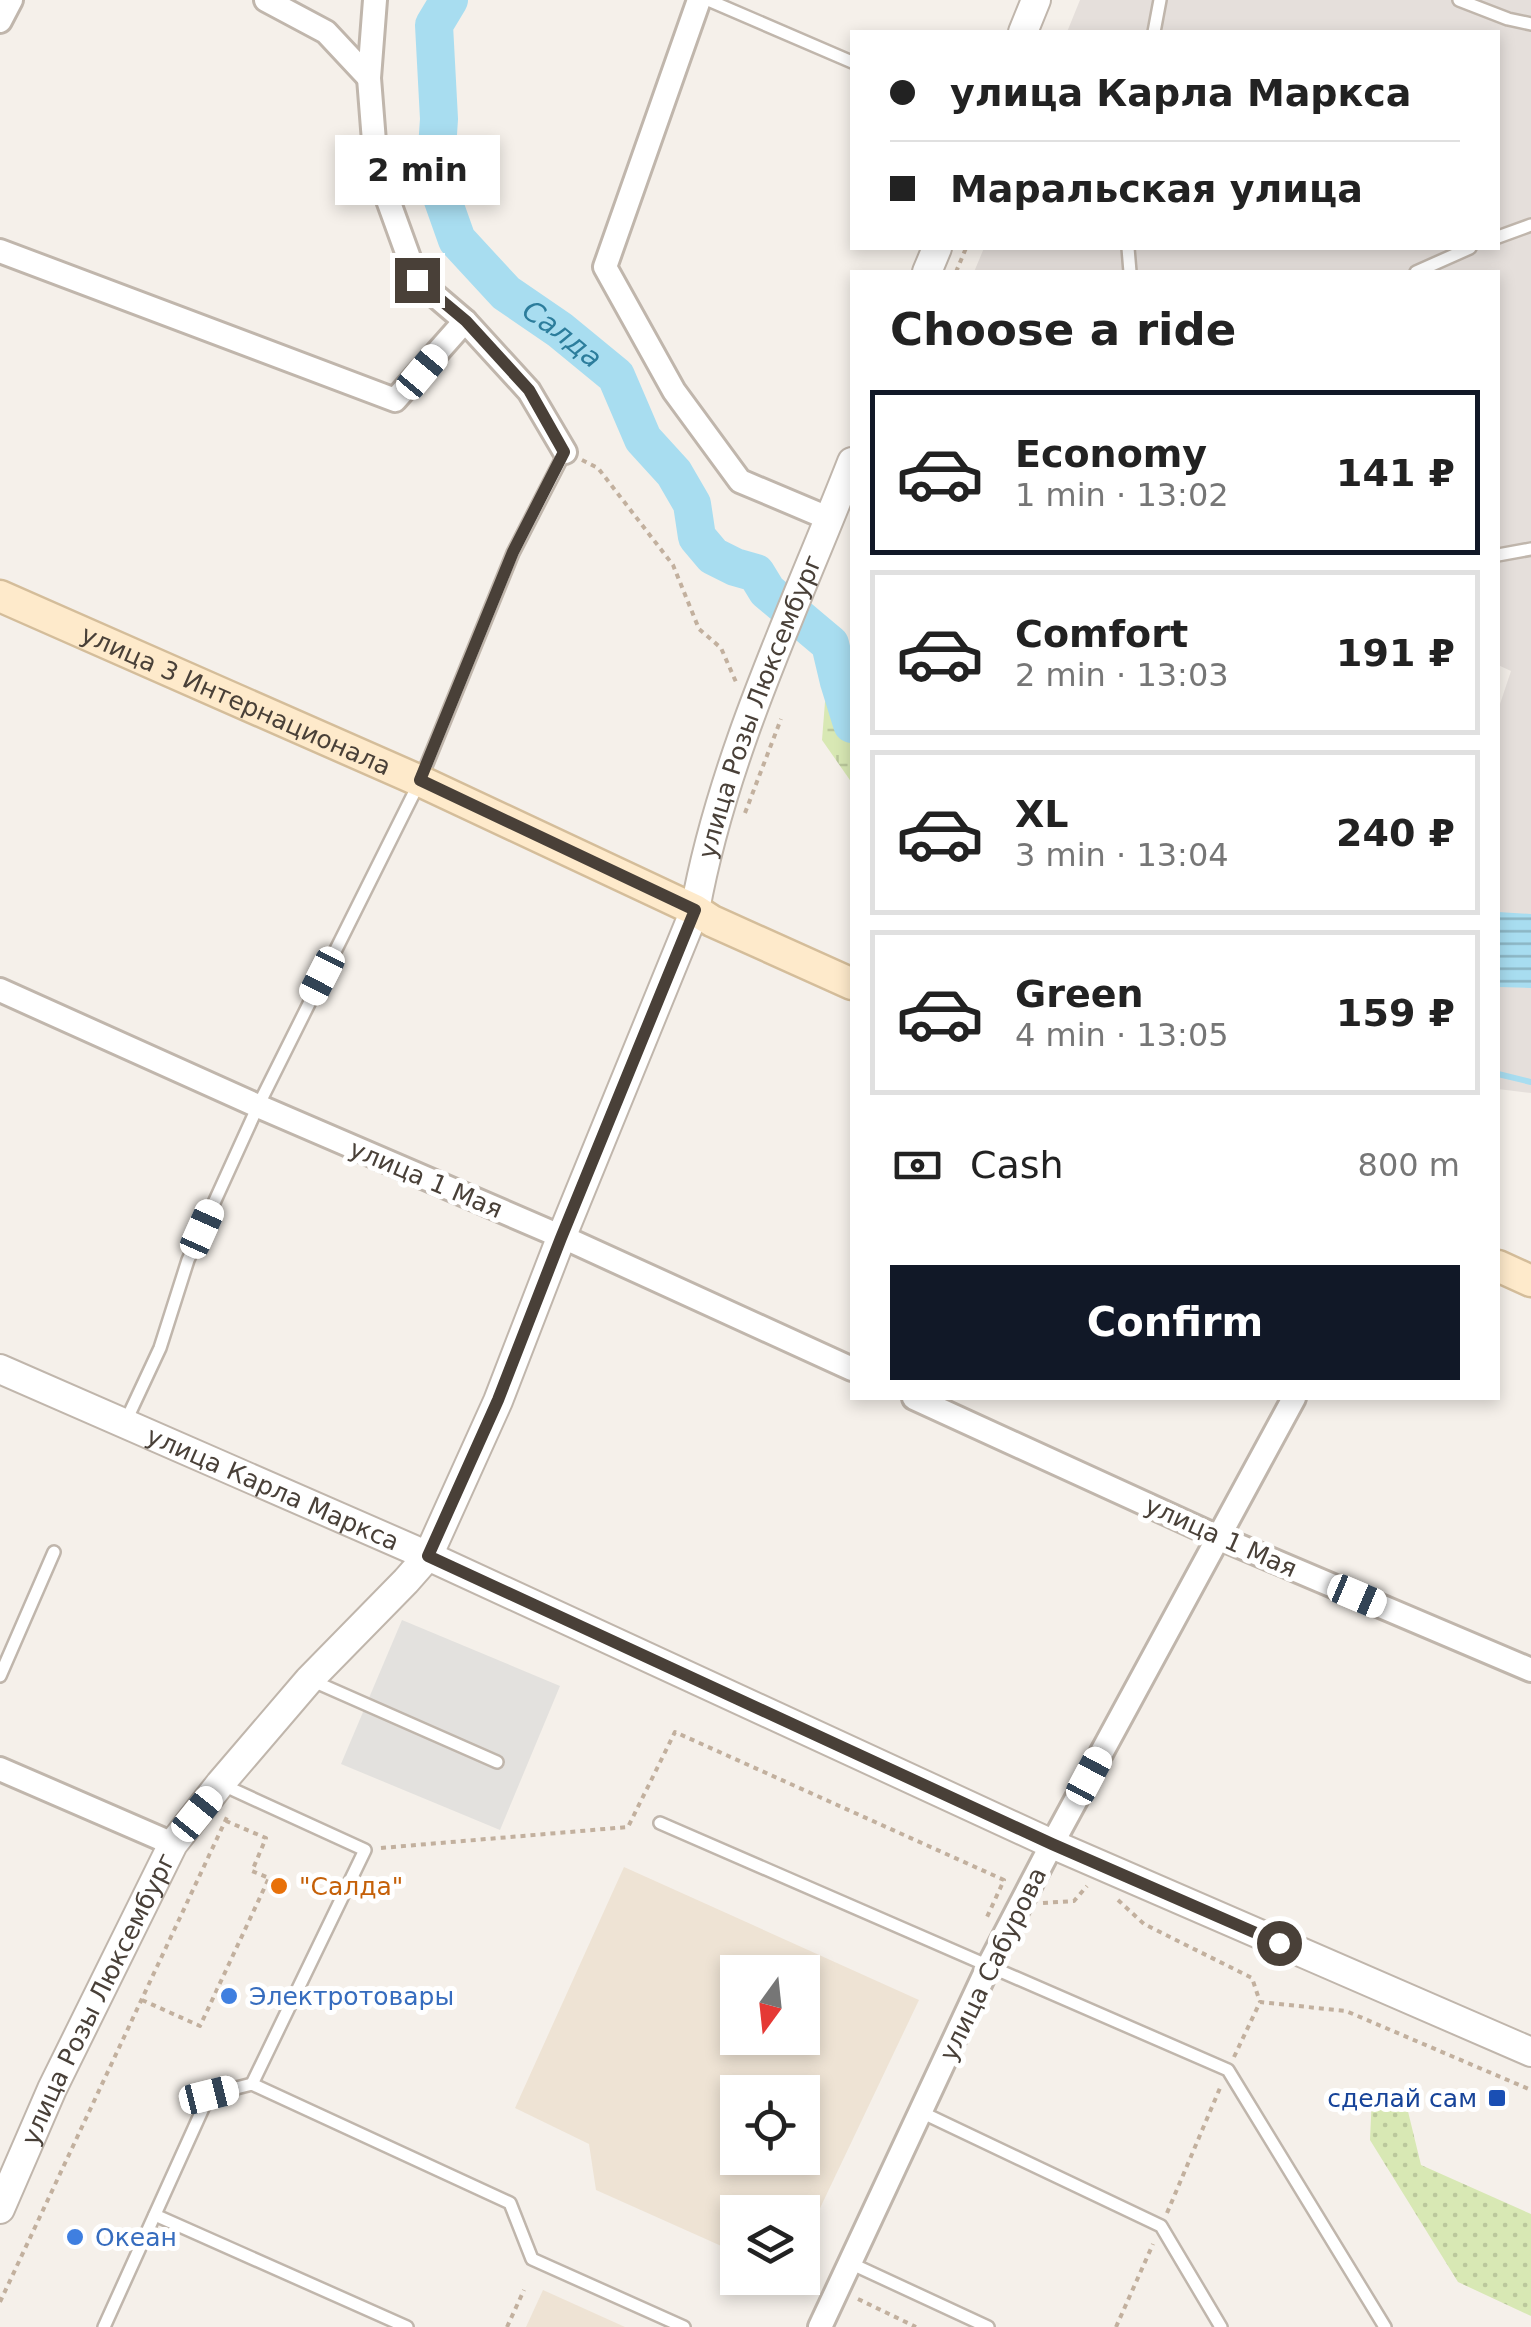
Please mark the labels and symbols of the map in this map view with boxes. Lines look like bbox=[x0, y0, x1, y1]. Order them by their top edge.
callout: 2 min bbox=[334, 135, 500, 205]
route end bbox=[395, 258, 440, 303]
water label: Салда bbox=[516, 293, 609, 374]
car bbox=[391, 339, 453, 405]
street label: улица Розы Люксембург bbox=[692, 550, 827, 861]
street label: улица 3 Интернационала bbox=[77, 619, 395, 781]
car bbox=[295, 942, 349, 1010]
street label: улица 1 Мая bbox=[345, 1134, 507, 1224]
car bbox=[176, 1195, 228, 1263]
street label: улица Карла Маркса bbox=[142, 1420, 404, 1556]
street label: улица 1 Мая bbox=[1141, 1491, 1301, 1583]
car bbox=[1324, 1570, 1390, 1622]
car bbox=[1062, 1742, 1116, 1810]
car bbox=[166, 1781, 228, 1847]
street label: улица Розы Люксембург bbox=[15, 1848, 181, 2149]
street label: улица Сабурова bbox=[934, 1863, 1052, 2065]
place label: "Салда" bbox=[299, 1872, 403, 1901]
marker: "Салда" bbox=[268, 1875, 290, 1897]
route start bbox=[1257, 1921, 1302, 1966]
north arrow bbox=[720, 1955, 820, 2055]
place label: Электротовары bbox=[249, 1982, 454, 2011]
marker: Электротовары bbox=[218, 1985, 240, 2007]
car bbox=[176, 2073, 242, 2117]
place label: сделай сам bbox=[1327, 2084, 1477, 2113]
marker: сделай сам bbox=[1486, 2087, 1508, 2109]
place label: Океан bbox=[95, 2223, 177, 2252]
marker: Океан bbox=[64, 2226, 86, 2248]

